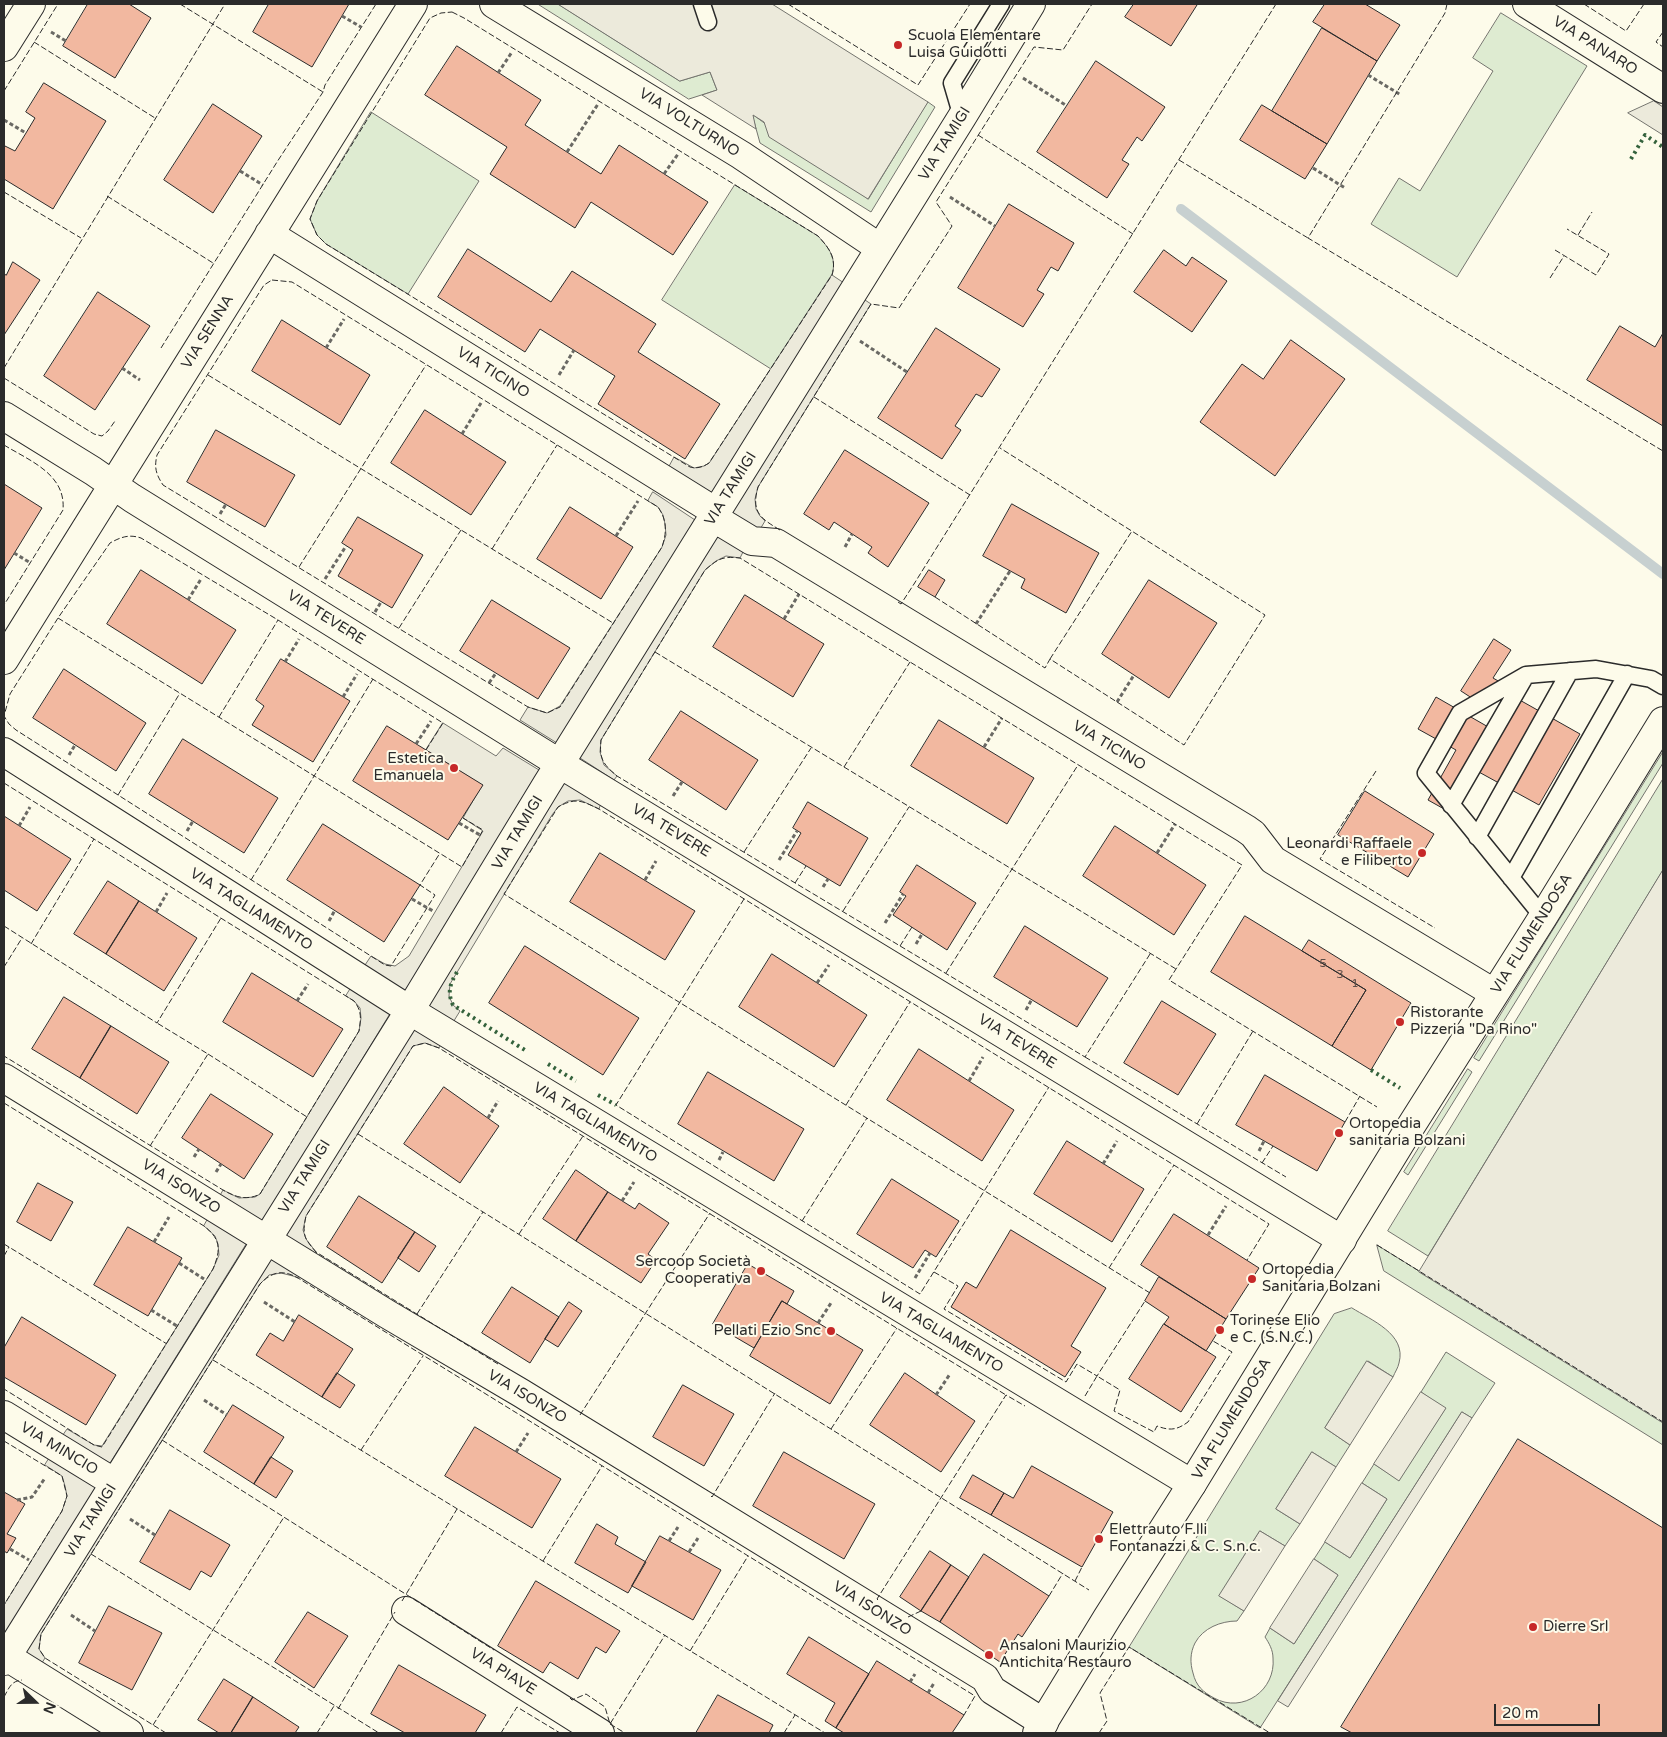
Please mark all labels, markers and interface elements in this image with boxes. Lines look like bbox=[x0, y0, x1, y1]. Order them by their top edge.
street label: VIA PANARO bbox=[1549, 13, 1641, 79]
place label: Scuola Elementare Luisa Guidotti bbox=[908, 27, 1041, 62]
marker: Scuola Elementare Luisa Guidotti bbox=[892, 39, 904, 51]
street label: VIA VOLTURNO bbox=[635, 85, 743, 161]
street label: VIA TAMIGI bbox=[915, 104, 975, 184]
street label: VIA SENNA bbox=[178, 292, 238, 372]
street label: VIA TICINO bbox=[453, 344, 533, 402]
street label: VIA TAMIGI bbox=[701, 449, 761, 529]
street label: VIA TEVERE bbox=[284, 587, 368, 649]
street label: VIA TICINO bbox=[1069, 717, 1149, 775]
place label: Estetica Emanuela bbox=[373, 750, 444, 785]
marker: Estetica Emanuela bbox=[448, 762, 460, 774]
street label: VIA TAMIGI bbox=[489, 793, 547, 873]
street label: VIA TEVERE bbox=[628, 800, 714, 862]
place label: Leonardi Raffaele e Filiberto bbox=[1286, 835, 1412, 870]
marker: Leonardi Raffaele e Filiberto bbox=[1416, 847, 1428, 859]
street label: VIA TAGLIAMENTO bbox=[186, 865, 316, 955]
street label: VIA FLUMENDOSA bbox=[1488, 870, 1576, 998]
house number: 5 bbox=[1319, 957, 1327, 971]
house number: 3 bbox=[1336, 968, 1344, 982]
house number: 1 bbox=[1351, 977, 1359, 991]
place label: Ristorante Pizzeria "Da Rino" bbox=[1410, 1004, 1537, 1039]
street label: VIA TEVERE bbox=[975, 1011, 1059, 1073]
marker: Ristorante Pizzeria "Da Rino" bbox=[1394, 1016, 1406, 1028]
street label: VIA TAGLIAMENTO bbox=[530, 1079, 660, 1167]
place label: Ortopedia sanitaria Bolzani bbox=[1349, 1115, 1465, 1150]
marker: Ortopedia sanitaria Bolzani bbox=[1333, 1127, 1345, 1139]
street label: VIA TAMIGI bbox=[275, 1137, 335, 1217]
street label: VIA ISONZO bbox=[138, 1156, 224, 1218]
place label: Sercoop Società Cooperativa bbox=[635, 1253, 751, 1288]
place label: Ortopedia Sanitaria Bolzani bbox=[1262, 1261, 1380, 1296]
marker: Sercoop Società Cooperativa bbox=[755, 1265, 767, 1277]
marker: Ortopedia Sanitaria Bolzani bbox=[1246, 1273, 1258, 1285]
street label: VIA TAGLIAMENTO bbox=[876, 1289, 1006, 1377]
place label: Torinese Elio e C. (S.N.C.) bbox=[1230, 1312, 1320, 1347]
place label: Pellati Ezio Snc bbox=[714, 1322, 821, 1340]
marker: Torinese Elio e C. (S.N.C.) bbox=[1214, 1324, 1226, 1336]
marker: Pellati Ezio Snc bbox=[825, 1325, 837, 1337]
street label: VIA FLUMENDOSA bbox=[1189, 1355, 1275, 1483]
street label: VIA ISONZO bbox=[484, 1366, 570, 1428]
street label: VIA MINCIO bbox=[17, 1419, 101, 1479]
street label: VIA TAMIGI bbox=[61, 1481, 121, 1561]
place label: Elettrauto F.lli Fontanazzi & C. S.n.c. bbox=[1109, 1521, 1261, 1556]
marker: Elettrauto F.lli Fontanazzi & C. S.n.c. bbox=[1093, 1533, 1105, 1545]
street label: VIA ISONZO bbox=[829, 1578, 915, 1640]
place label: Dierre Srl bbox=[1543, 1618, 1609, 1636]
marker: Dierre Srl bbox=[1527, 1621, 1539, 1633]
place label: Ansaloni Maurizio Antichita Restauro bbox=[999, 1637, 1132, 1672]
street label: VIA PIAVE bbox=[467, 1645, 539, 1699]
marker: Ansaloni Maurizio Antichita Restauro bbox=[983, 1649, 995, 1661]
north arrow bbox=[10, 1677, 60, 1727]
scale bar bbox=[1497, 1694, 1603, 1726]
text: N bbox=[39, 1699, 59, 1716]
text: 20 m bbox=[1502, 1704, 1539, 1722]

